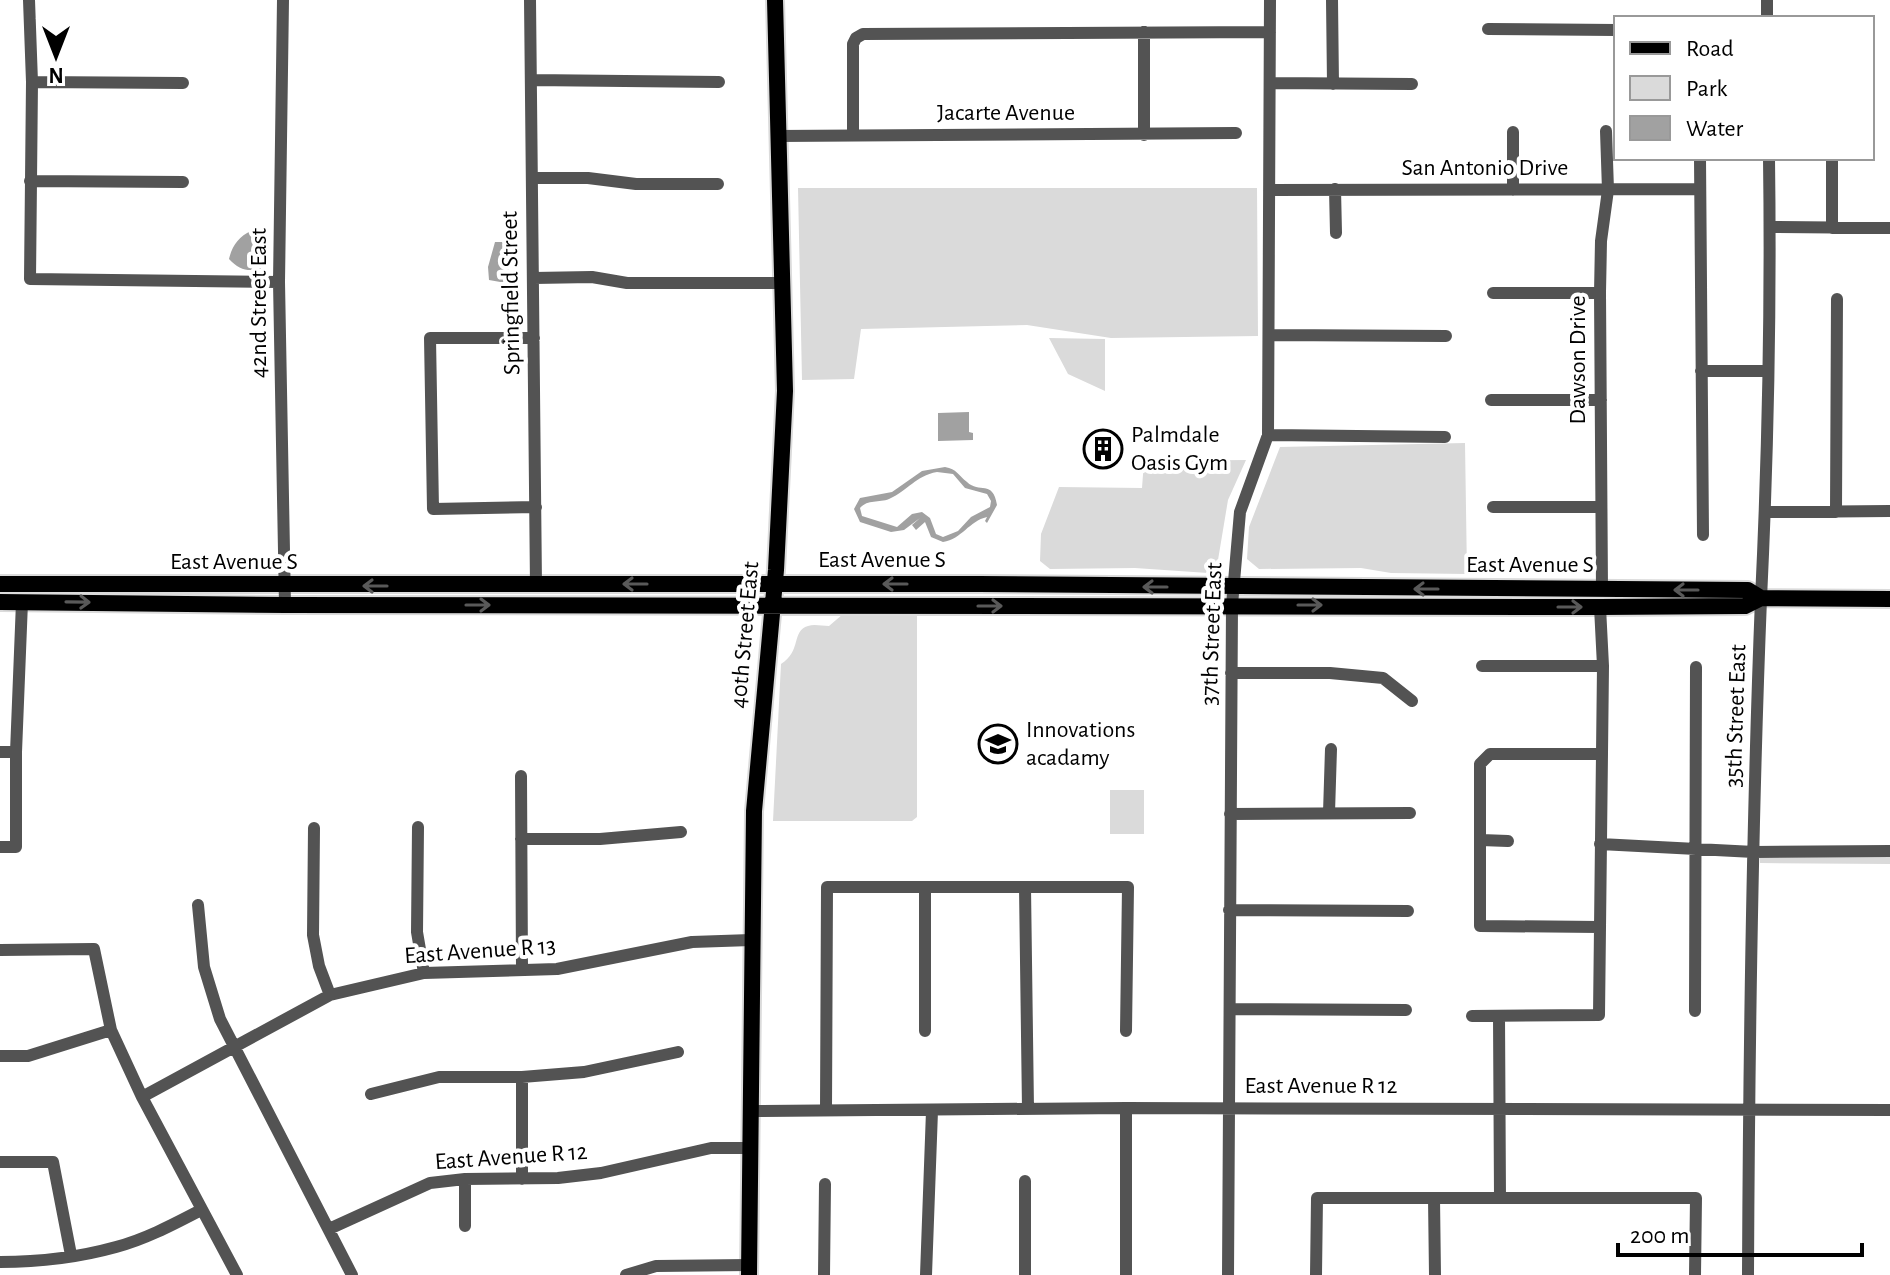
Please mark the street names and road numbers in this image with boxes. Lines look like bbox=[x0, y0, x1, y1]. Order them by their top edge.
street label: Jacarte Avenue bbox=[937, 101, 1075, 125]
street label: San Antonio Drive bbox=[1402, 156, 1568, 180]
street label: Springfield Street bbox=[498, 210, 524, 375]
street label: 42nd Street East bbox=[247, 227, 271, 378]
street label: Dawson Drive bbox=[1566, 295, 1590, 425]
street label: East Avenue S bbox=[818, 548, 946, 572]
street label: East Avenue S bbox=[170, 550, 298, 574]
street label: East Avenue S bbox=[1466, 553, 1594, 577]
street label: 40th Street East bbox=[727, 560, 763, 710]
street label: 37th Street East bbox=[1198, 562, 1227, 706]
street label: 35th Street East bbox=[1722, 644, 1751, 788]
street label: East Avenue R 13 bbox=[403, 934, 557, 968]
street label: East Avenue R 12 bbox=[1244, 1074, 1398, 1098]
street label: East Avenue R 12 bbox=[434, 1140, 588, 1174]

